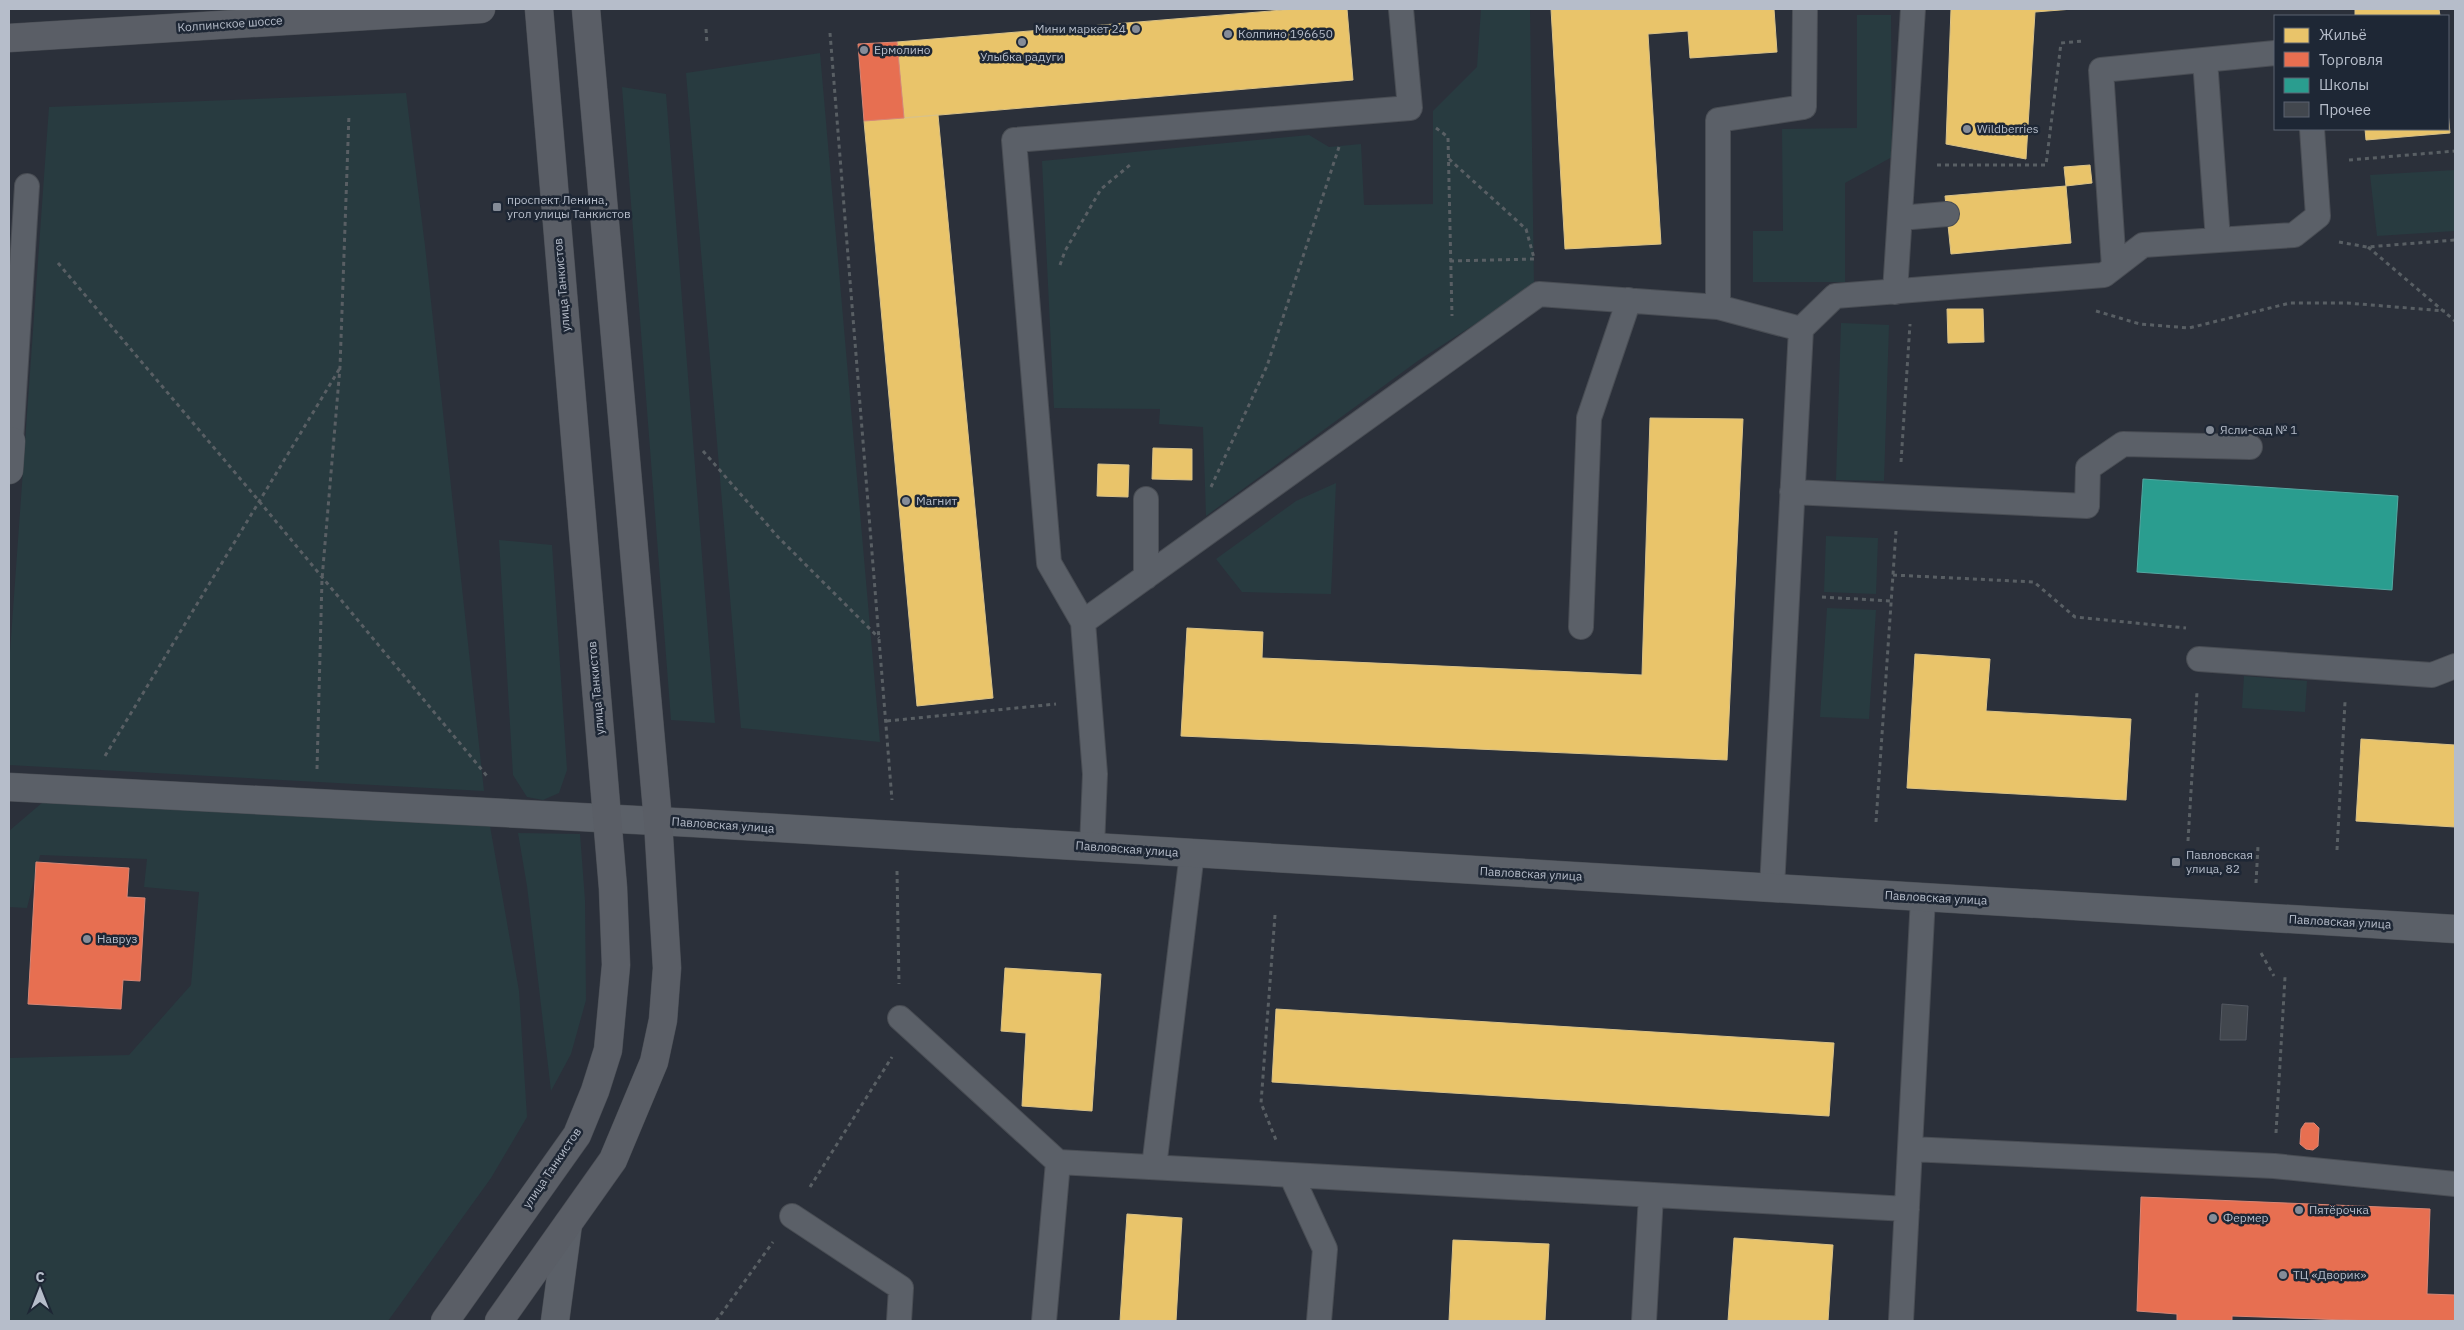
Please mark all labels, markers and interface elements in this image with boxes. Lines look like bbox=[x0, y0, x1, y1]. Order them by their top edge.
street label: Колпинское шоссе bbox=[177, 12, 284, 35]
legend bbox=[2274, 15, 2449, 130]
place label: Мини маркет 24 bbox=[1035, 21, 1126, 36]
marker: Мини маркет 24 bbox=[1130, 23, 1142, 35]
text: Жильё bbox=[2319, 25, 2367, 44]
place label: Колпино 196650 bbox=[1238, 26, 1333, 41]
marker: Колпино 196650 bbox=[1222, 28, 1234, 40]
marker: Улыбка радуги bbox=[1016, 36, 1028, 48]
place label: Ермолино bbox=[874, 42, 931, 57]
marker: Ермолино bbox=[858, 44, 870, 56]
place label: Улыбка радуги bbox=[980, 49, 1064, 64]
text: Торговля bbox=[2319, 50, 2383, 69]
text: Школы bbox=[2319, 75, 2369, 94]
text: Прочее bbox=[2319, 100, 2371, 119]
place label: Wildberries bbox=[1977, 121, 2039, 136]
marker: Wildberries bbox=[1961, 123, 1973, 135]
place label: проспект Ленина, угол улицы Танкистов bbox=[507, 192, 631, 221]
marker: проспект Ленина, угол улицы Танкистов bbox=[491, 201, 503, 213]
street label: улица Танкистов bbox=[550, 237, 573, 333]
place label: Ясли-сад № 1 bbox=[2220, 422, 2298, 437]
marker: Ясли-сад № 1 bbox=[2204, 424, 2216, 436]
place label: Магнит bbox=[916, 493, 957, 508]
marker: Магнит bbox=[900, 495, 912, 507]
street label: улица Танкистов bbox=[584, 640, 607, 736]
street label: Павловская улица bbox=[671, 813, 776, 836]
street label: Павловская улица bbox=[1075, 837, 1180, 860]
place label: Павловская улица, 82 bbox=[2186, 847, 2253, 876]
marker: Павловская улица, 82 bbox=[2170, 856, 2182, 868]
street label: Павловская улица bbox=[1479, 863, 1583, 884]
street label: Павловская улица bbox=[1884, 887, 1988, 908]
street label: Павловская улица bbox=[2288, 911, 2392, 932]
place label: Навруз bbox=[97, 931, 138, 946]
marker: Навруз bbox=[81, 933, 93, 945]
street label: улица Танкистов bbox=[519, 1124, 584, 1211]
place label: Пятёрочка bbox=[2309, 1202, 2369, 1217]
marker: Пятёрочка bbox=[2293, 1204, 2305, 1216]
place label: Фермер bbox=[2223, 1210, 2269, 1225]
marker: Фермер bbox=[2207, 1212, 2219, 1224]
north arrow bbox=[15, 1265, 65, 1315]
place label: ТЦ «Дворик» bbox=[2293, 1267, 2366, 1282]
text: С bbox=[35, 1268, 45, 1286]
marker: ТЦ «Дворик» bbox=[2277, 1269, 2289, 1281]

